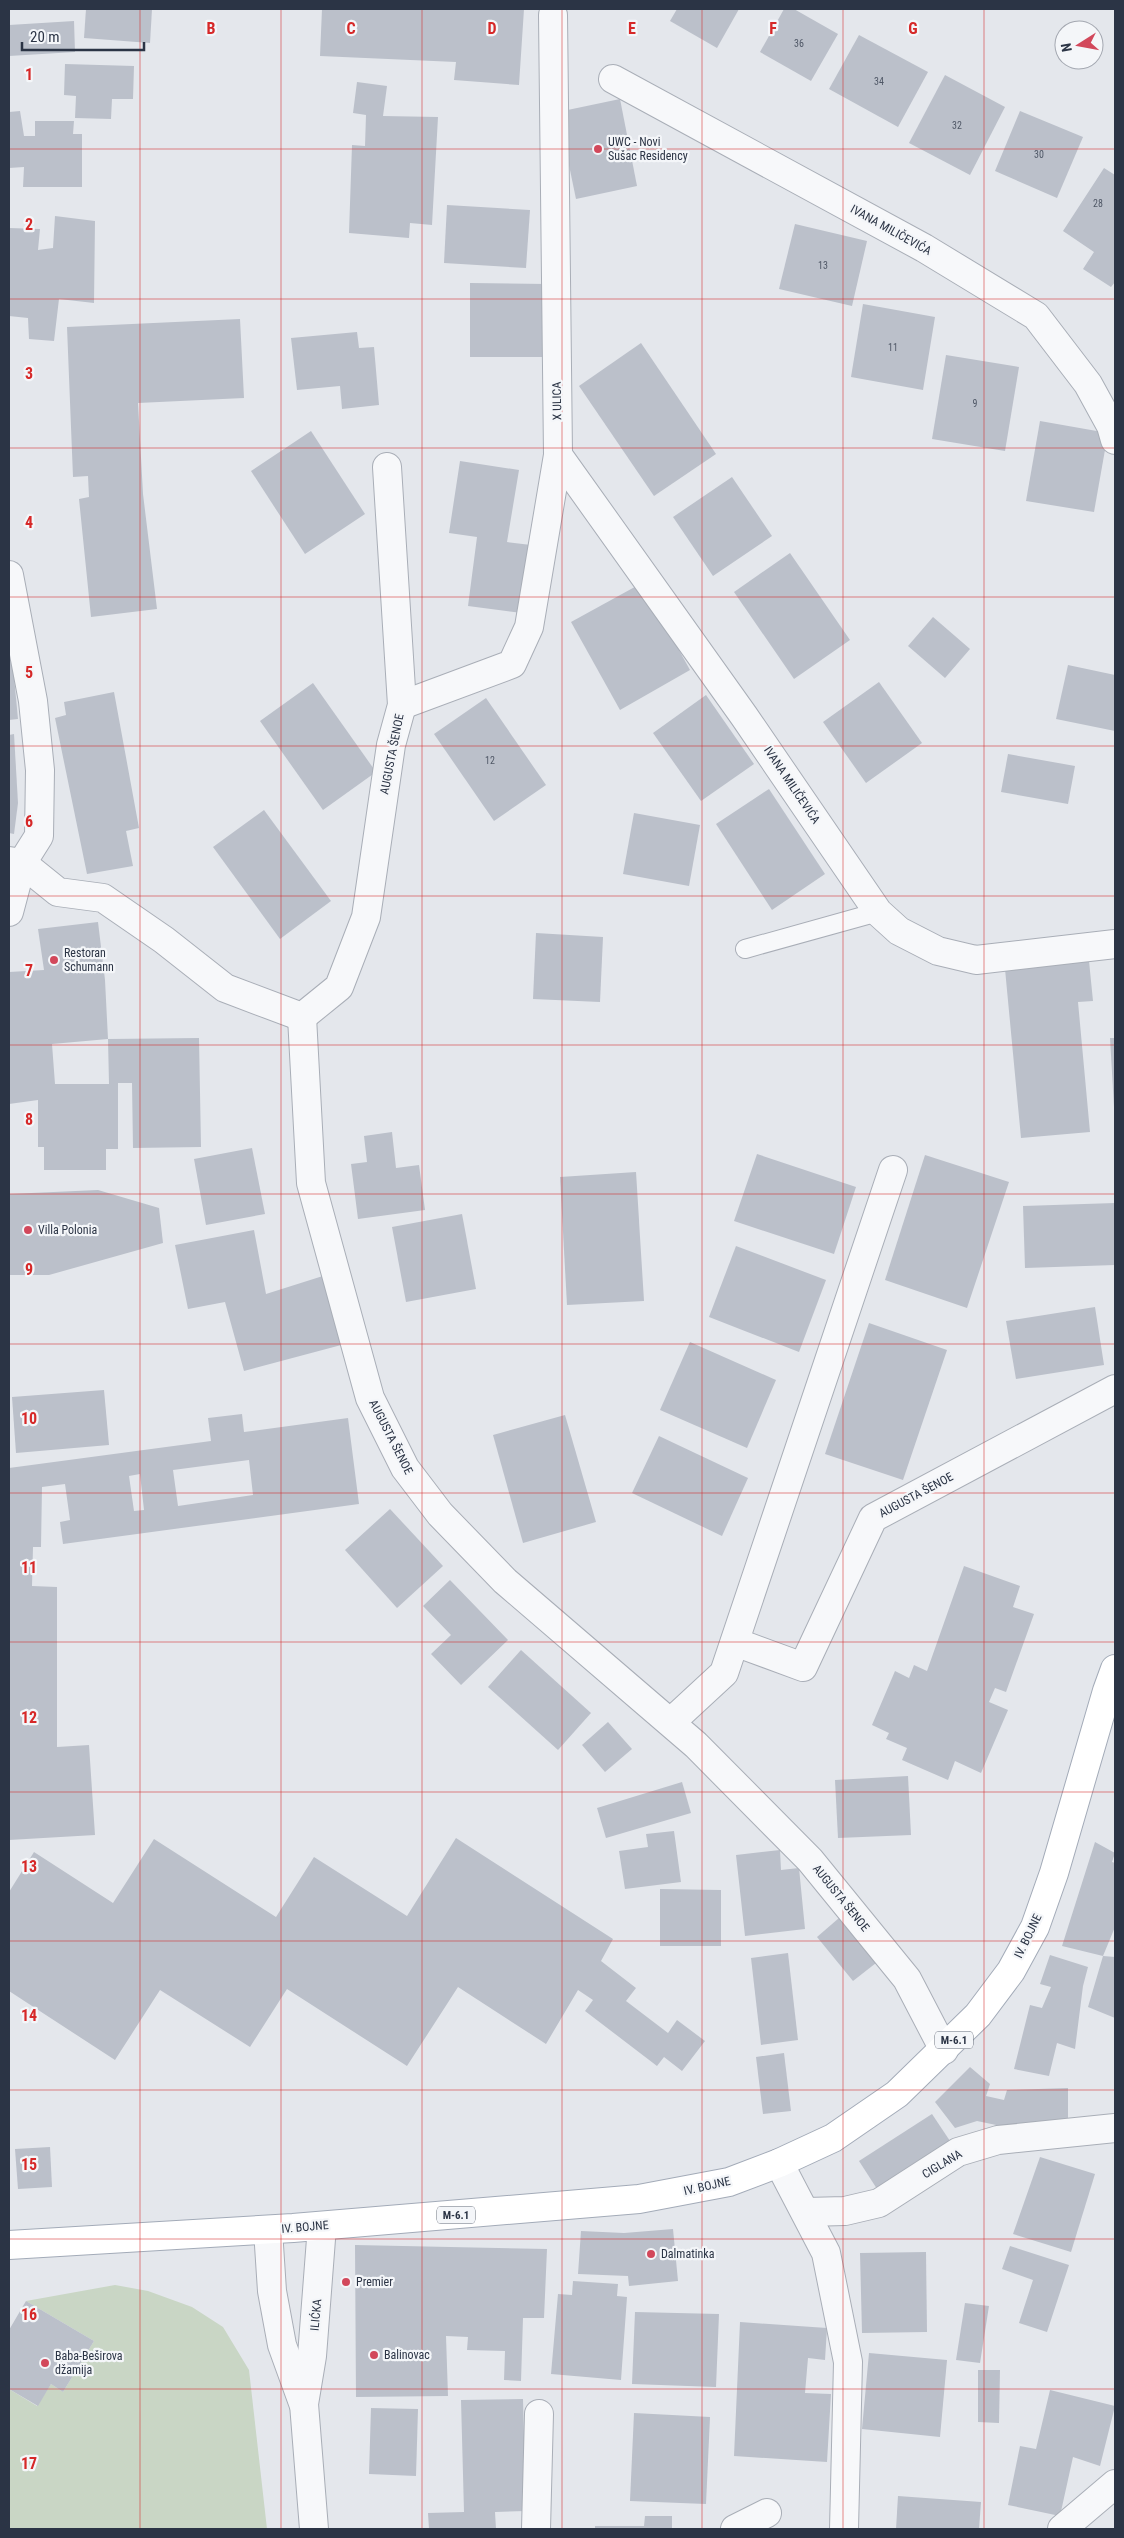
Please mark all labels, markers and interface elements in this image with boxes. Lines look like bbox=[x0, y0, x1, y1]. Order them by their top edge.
text: B bbox=[207, 19, 216, 38]
text: C bbox=[346, 19, 356, 38]
text: D bbox=[487, 19, 497, 38]
text: E bbox=[628, 19, 636, 38]
text: F bbox=[769, 19, 777, 38]
text: G bbox=[908, 19, 918, 38]
scale bar bbox=[22, 20, 145, 52]
north arrow bbox=[1054, 20, 1104, 70]
text: 20 m bbox=[30, 28, 60, 46]
house number: 36 bbox=[794, 38, 804, 49]
text: N bbox=[1058, 42, 1075, 53]
text: 1 bbox=[25, 65, 33, 84]
house number: 34 bbox=[874, 76, 884, 87]
house number: 32 bbox=[952, 120, 962, 131]
place label: UWC - Novi Sušac Residency bbox=[608, 135, 688, 163]
marker: UWC - Novi Sušac Residency bbox=[592, 143, 604, 155]
house number: 30 bbox=[1034, 149, 1044, 160]
house number: 28 bbox=[1093, 198, 1103, 209]
street label: IVANA MILIČEVIĆA bbox=[848, 201, 934, 258]
text: 2 bbox=[25, 215, 33, 234]
house number: 13 bbox=[818, 260, 828, 271]
house number: 11 bbox=[888, 342, 898, 353]
text: 3 bbox=[25, 364, 33, 383]
street label: X ULICA bbox=[550, 382, 564, 420]
house number: 9 bbox=[973, 398, 978, 409]
text: 4 bbox=[25, 513, 33, 532]
text: 5 bbox=[25, 663, 33, 682]
street label: AUGUSTA ŠENOE bbox=[376, 712, 407, 796]
street label: IVANA MILIČEVIĆA bbox=[761, 743, 824, 826]
house number: 12 bbox=[485, 755, 495, 766]
text: 6 bbox=[25, 812, 33, 831]
place label: Restoran Schumann bbox=[64, 946, 114, 974]
marker: Restoran Schumann bbox=[48, 954, 60, 966]
text: 7 bbox=[25, 961, 33, 980]
text: 8 bbox=[25, 1110, 33, 1129]
place label: Villa Polonia bbox=[38, 1223, 97, 1237]
marker: Villa Polonia bbox=[22, 1224, 34, 1236]
text: 9 bbox=[25, 1260, 33, 1279]
street label: AUGUSTA ŠENOE bbox=[366, 1397, 417, 1477]
text: 10 bbox=[21, 1409, 37, 1428]
street label: AUGUSTA ŠENOE bbox=[876, 1469, 955, 1520]
text: 11 bbox=[21, 1558, 37, 1577]
text: 12 bbox=[21, 1708, 37, 1727]
text: 13 bbox=[21, 1857, 37, 1876]
street label: AUGUSTA ŠENOE bbox=[810, 1861, 873, 1934]
street label: IV. BOJNE bbox=[1011, 1912, 1045, 1960]
text: 14 bbox=[21, 2006, 37, 2025]
road number: M-6.1 bbox=[935, 2032, 973, 2048]
street label: CIGLANA bbox=[919, 2147, 965, 2181]
text: 15 bbox=[21, 2155, 37, 2174]
street label: IV. BOJNE bbox=[682, 2174, 732, 2198]
road number: M-6.1 bbox=[437, 2206, 475, 2224]
street label: IV. BOJNE bbox=[281, 2218, 329, 2236]
place label: Dalmatinka bbox=[661, 2247, 715, 2261]
marker: Dalmatinka bbox=[645, 2248, 657, 2260]
place label: Premier bbox=[356, 2275, 393, 2289]
marker: Premier bbox=[340, 2276, 352, 2288]
street label: ILIĆKA bbox=[307, 2298, 324, 2332]
text: 16 bbox=[21, 2305, 37, 2324]
place label: Balinovac bbox=[384, 2348, 430, 2362]
place label: Baba-Beširova džamija bbox=[55, 2349, 123, 2377]
marker: Balinovac bbox=[368, 2349, 380, 2361]
marker: Baba-Beširova džamija bbox=[39, 2357, 51, 2369]
text: 17 bbox=[21, 2454, 37, 2473]

